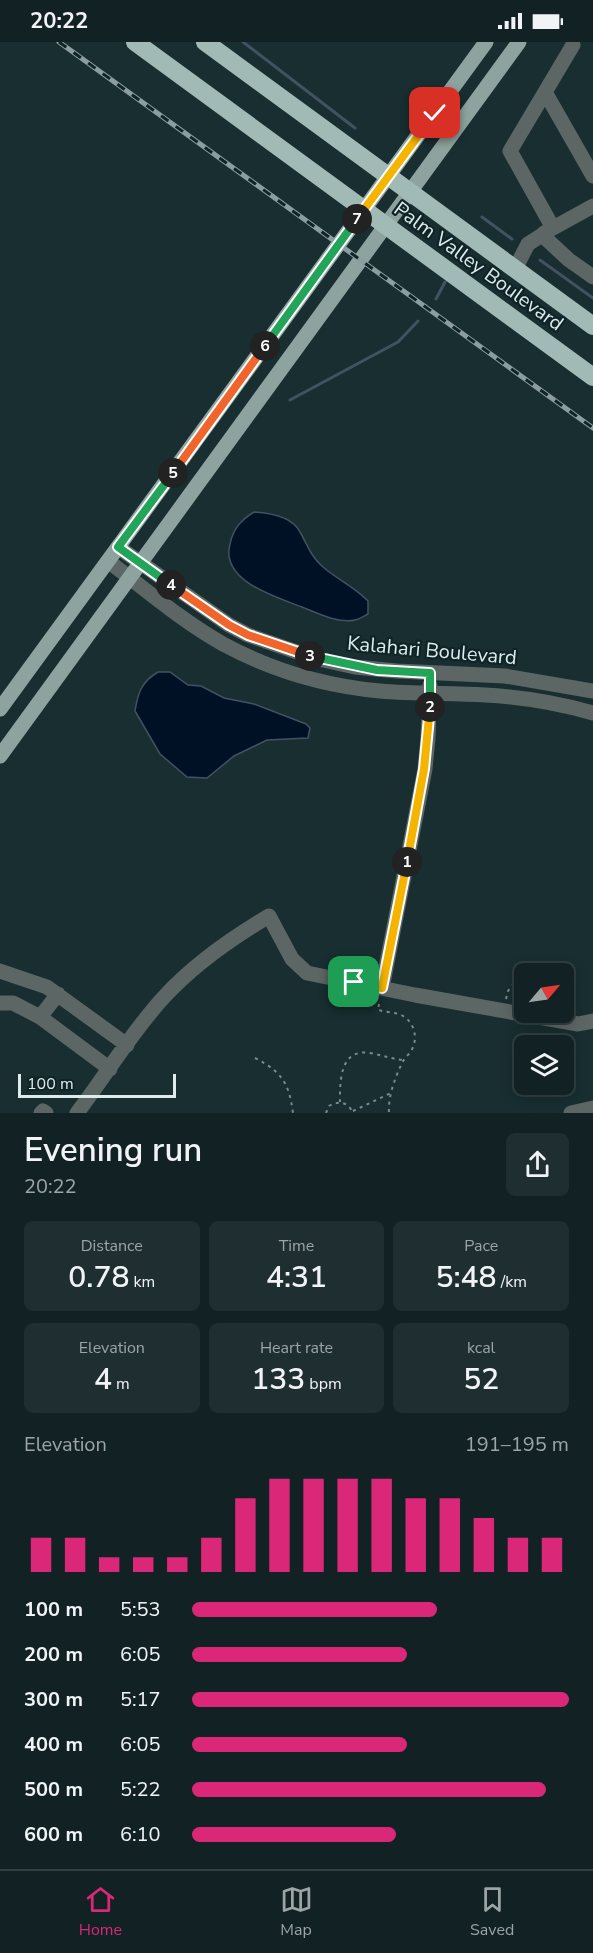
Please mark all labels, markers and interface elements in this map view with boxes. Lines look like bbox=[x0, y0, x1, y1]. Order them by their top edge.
text: 20:22 bbox=[30, 6, 88, 36]
pin bbox=[409, 87, 460, 138]
icon: check bbox=[418, 96, 451, 129]
street label: Palm Valley Boulevard bbox=[388, 196, 569, 337]
pin: 7 bbox=[342, 204, 372, 234]
text: 7 bbox=[352, 208, 362, 230]
pin: 6 bbox=[250, 331, 280, 361]
text: 6 bbox=[260, 335, 270, 357]
pin: 5 bbox=[158, 458, 188, 488]
text: 5 bbox=[168, 462, 178, 484]
pin: 4 bbox=[156, 570, 186, 600]
text: 4 bbox=[166, 574, 176, 596]
street label: Kalahari Boulevard bbox=[346, 630, 518, 671]
pin: 3 bbox=[295, 641, 325, 671]
text: 3 bbox=[305, 645, 315, 667]
pin: 2 bbox=[415, 692, 445, 722]
text: 2 bbox=[425, 696, 435, 718]
pin: 1 bbox=[392, 847, 422, 877]
text: 1 bbox=[402, 851, 412, 873]
pin bbox=[328, 956, 379, 1007]
north arrow bbox=[514, 963, 574, 1023]
map controls bbox=[514, 963, 574, 1095]
icon: arrive bbox=[337, 965, 370, 998]
button: layers bbox=[514, 1035, 574, 1095]
scale bar bbox=[18, 1071, 176, 1098]
text: 100 m bbox=[27, 1073, 74, 1095]
text: Evening run bbox=[24, 1128, 202, 1173]
button: share bbox=[506, 1133, 569, 1196]
text: 20:22 bbox=[24, 1173, 77, 1200]
text: Distance bbox=[81, 1235, 143, 1257]
text: Time bbox=[279, 1235, 314, 1257]
text: Pace bbox=[464, 1235, 498, 1257]
text: 0.78 bbox=[68, 1257, 129, 1298]
text: 4:31 bbox=[266, 1257, 327, 1298]
text: 5:48 bbox=[435, 1257, 497, 1298]
text: km bbox=[129, 1271, 155, 1293]
text: /km bbox=[497, 1271, 527, 1293]
text: Elevation bbox=[79, 1337, 145, 1359]
text: Heart rate bbox=[260, 1337, 333, 1359]
text: kcal bbox=[467, 1337, 495, 1359]
text: 4 bbox=[94, 1359, 112, 1400]
text: 133 bbox=[251, 1359, 305, 1400]
text: 52 bbox=[463, 1359, 499, 1400]
text: m bbox=[112, 1373, 130, 1395]
text: bpm bbox=[305, 1373, 342, 1395]
text: Elevation bbox=[24, 1431, 107, 1458]
text: 191–195 m bbox=[465, 1431, 569, 1458]
text: 100 m bbox=[24, 1596, 83, 1623]
text: 5:53 bbox=[120, 1596, 161, 1623]
text: 200 m bbox=[24, 1641, 83, 1668]
text: 6:05 bbox=[120, 1641, 161, 1668]
text: 300 m bbox=[24, 1686, 83, 1713]
text: 5:17 bbox=[120, 1686, 161, 1713]
text: 400 m bbox=[24, 1731, 83, 1758]
text: 6:05 bbox=[120, 1731, 161, 1758]
text: 500 m bbox=[24, 1776, 83, 1803]
text: 5:22 bbox=[120, 1776, 161, 1803]
text: 600 m bbox=[24, 1821, 83, 1848]
text: 6:10 bbox=[120, 1821, 161, 1848]
tab: Home bbox=[79, 1883, 122, 1941]
tab: Map bbox=[280, 1883, 313, 1941]
tab: Saved bbox=[470, 1883, 514, 1941]

